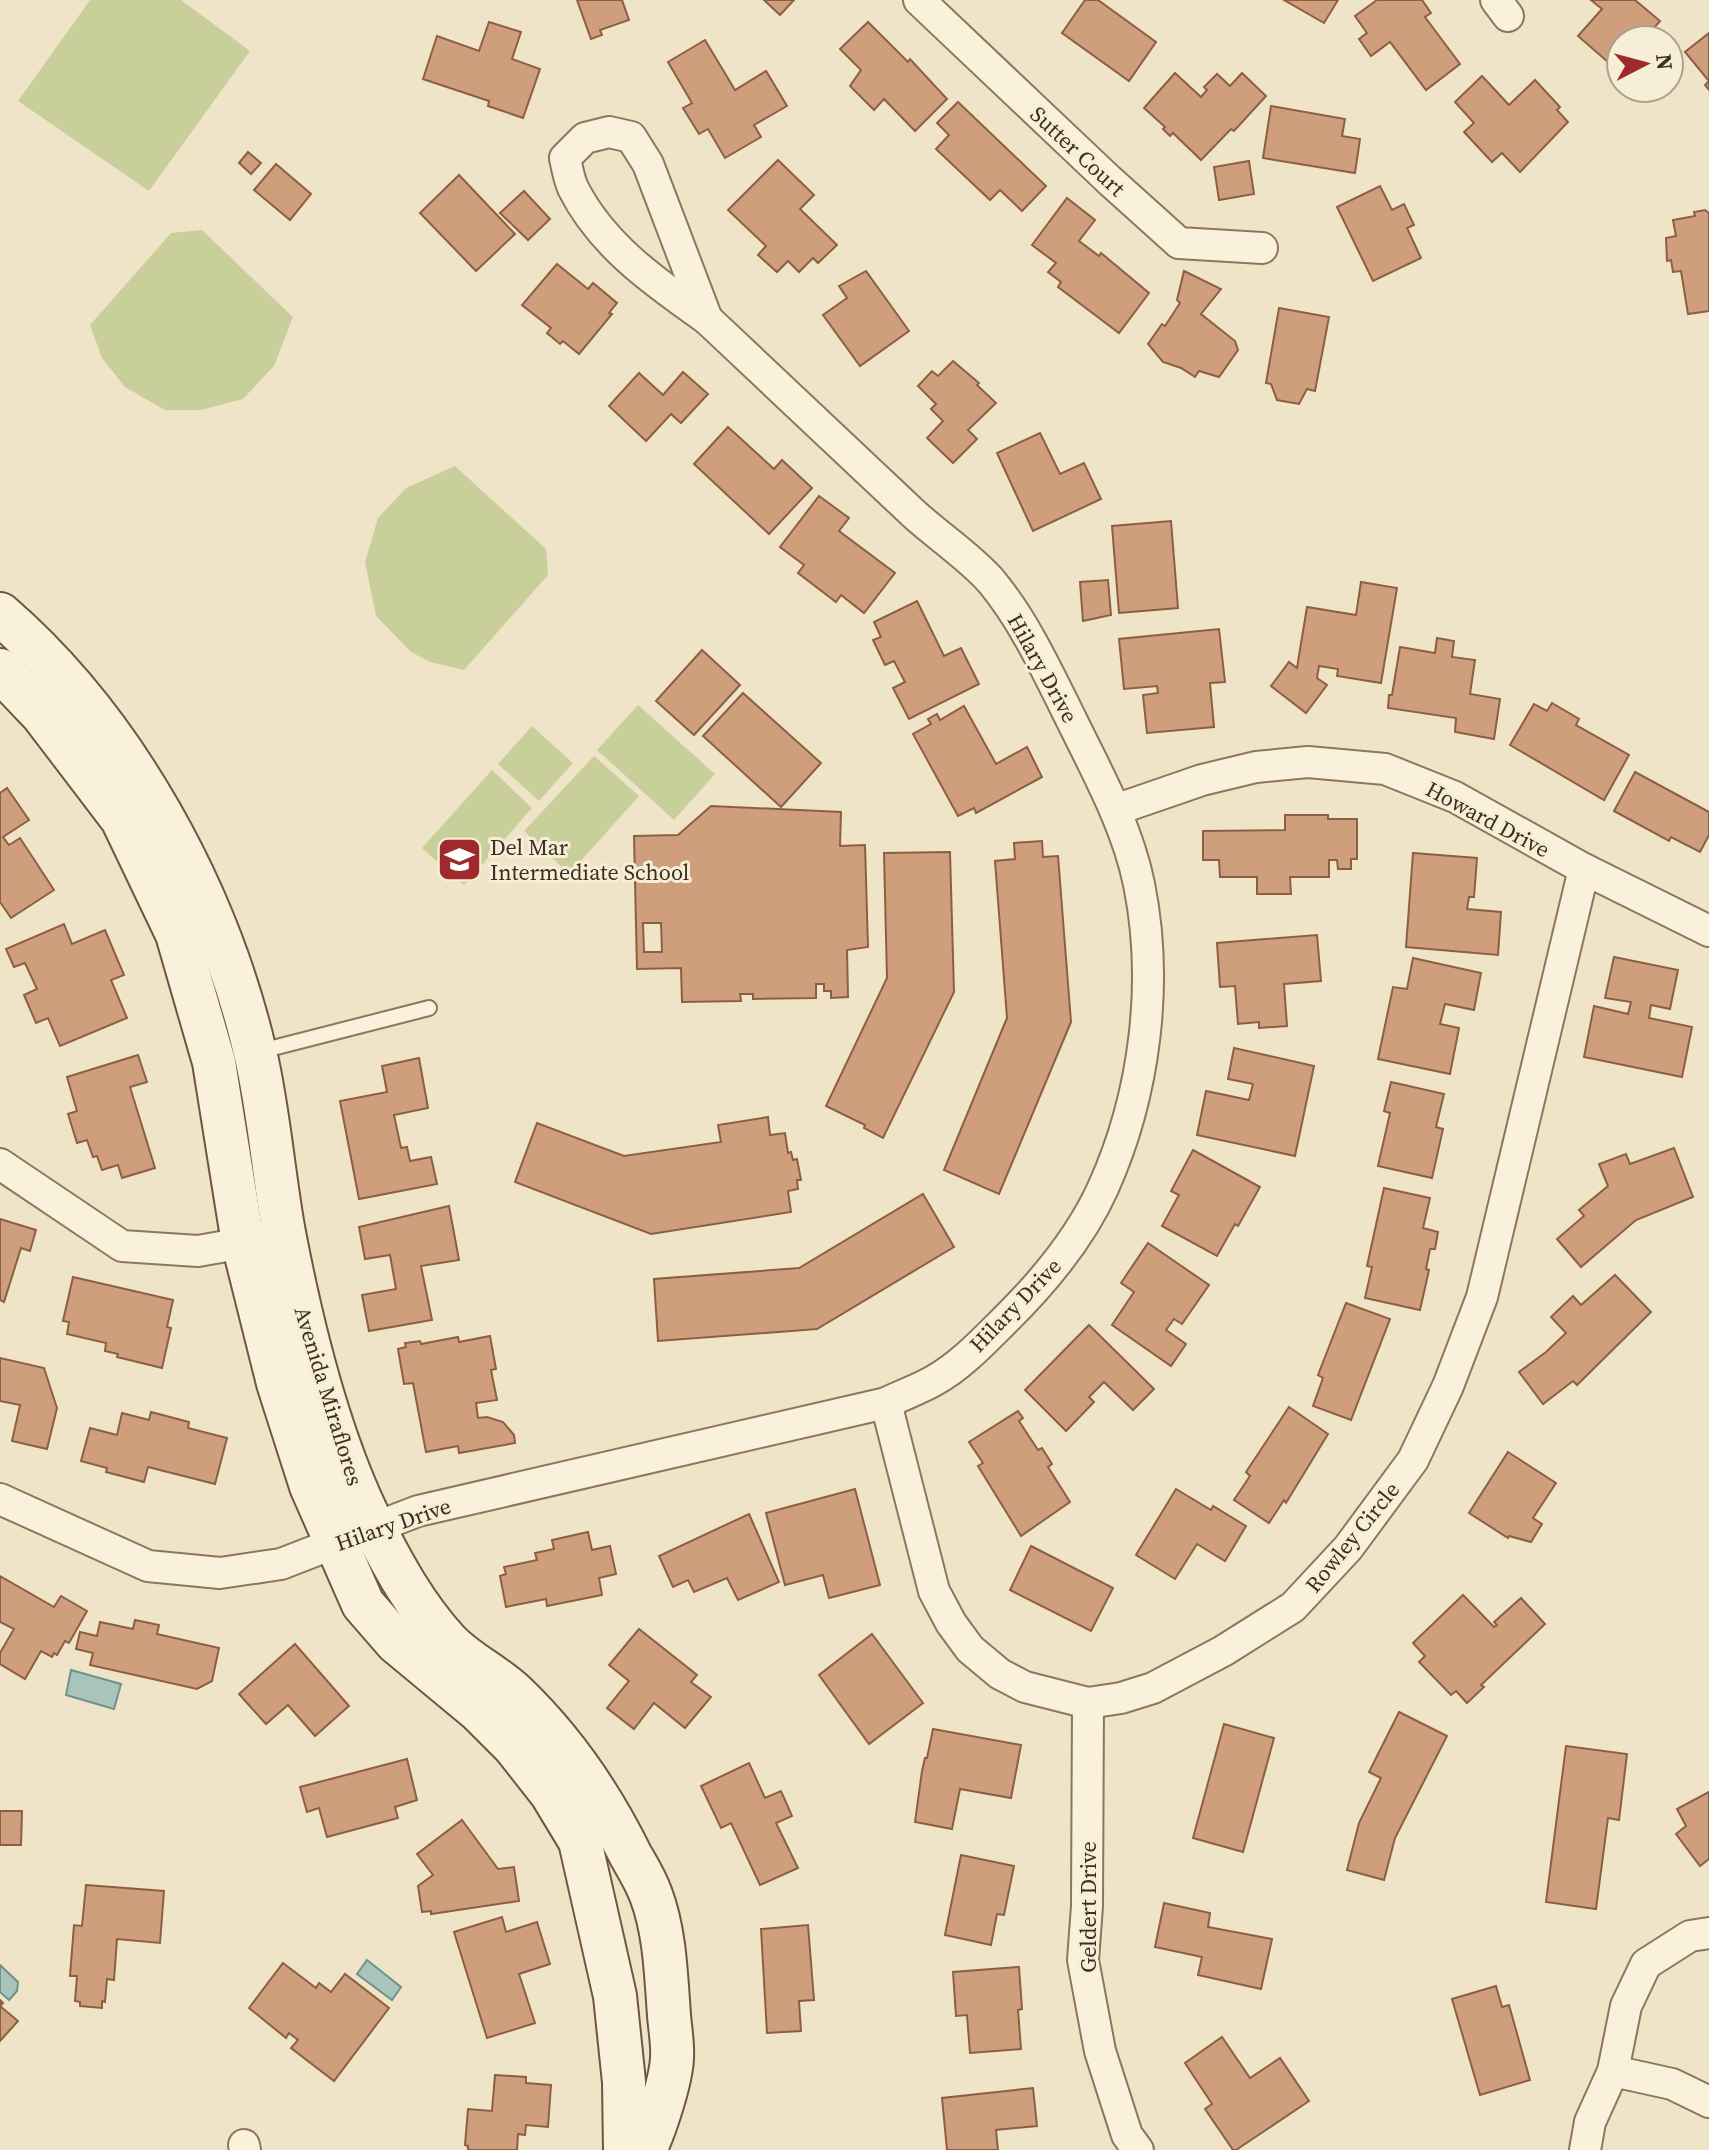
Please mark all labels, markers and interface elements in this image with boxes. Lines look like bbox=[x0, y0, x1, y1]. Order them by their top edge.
north arrow bbox=[1605, 24, 1685, 104]
text: N bbox=[1649, 52, 1681, 71]
street label: Sutter Court bbox=[1024, 99, 1133, 203]
street label: Hilary Drive bbox=[1001, 608, 1085, 728]
street label: Howard Drive bbox=[1421, 774, 1555, 864]
place label: Del Mar Intermediate School bbox=[490, 832, 689, 887]
school or university icon: Del Mar Intermediate School bbox=[435, 836, 483, 884]
street label: Hilary Drive bbox=[962, 1251, 1068, 1359]
street label: Avenida Miraflores bbox=[288, 1303, 370, 1489]
street label: Rowley Circle bbox=[1298, 1475, 1406, 1599]
street label: Hilary Drive bbox=[331, 1490, 455, 1558]
street label: Geldert Drive bbox=[1073, 1841, 1103, 1973]

